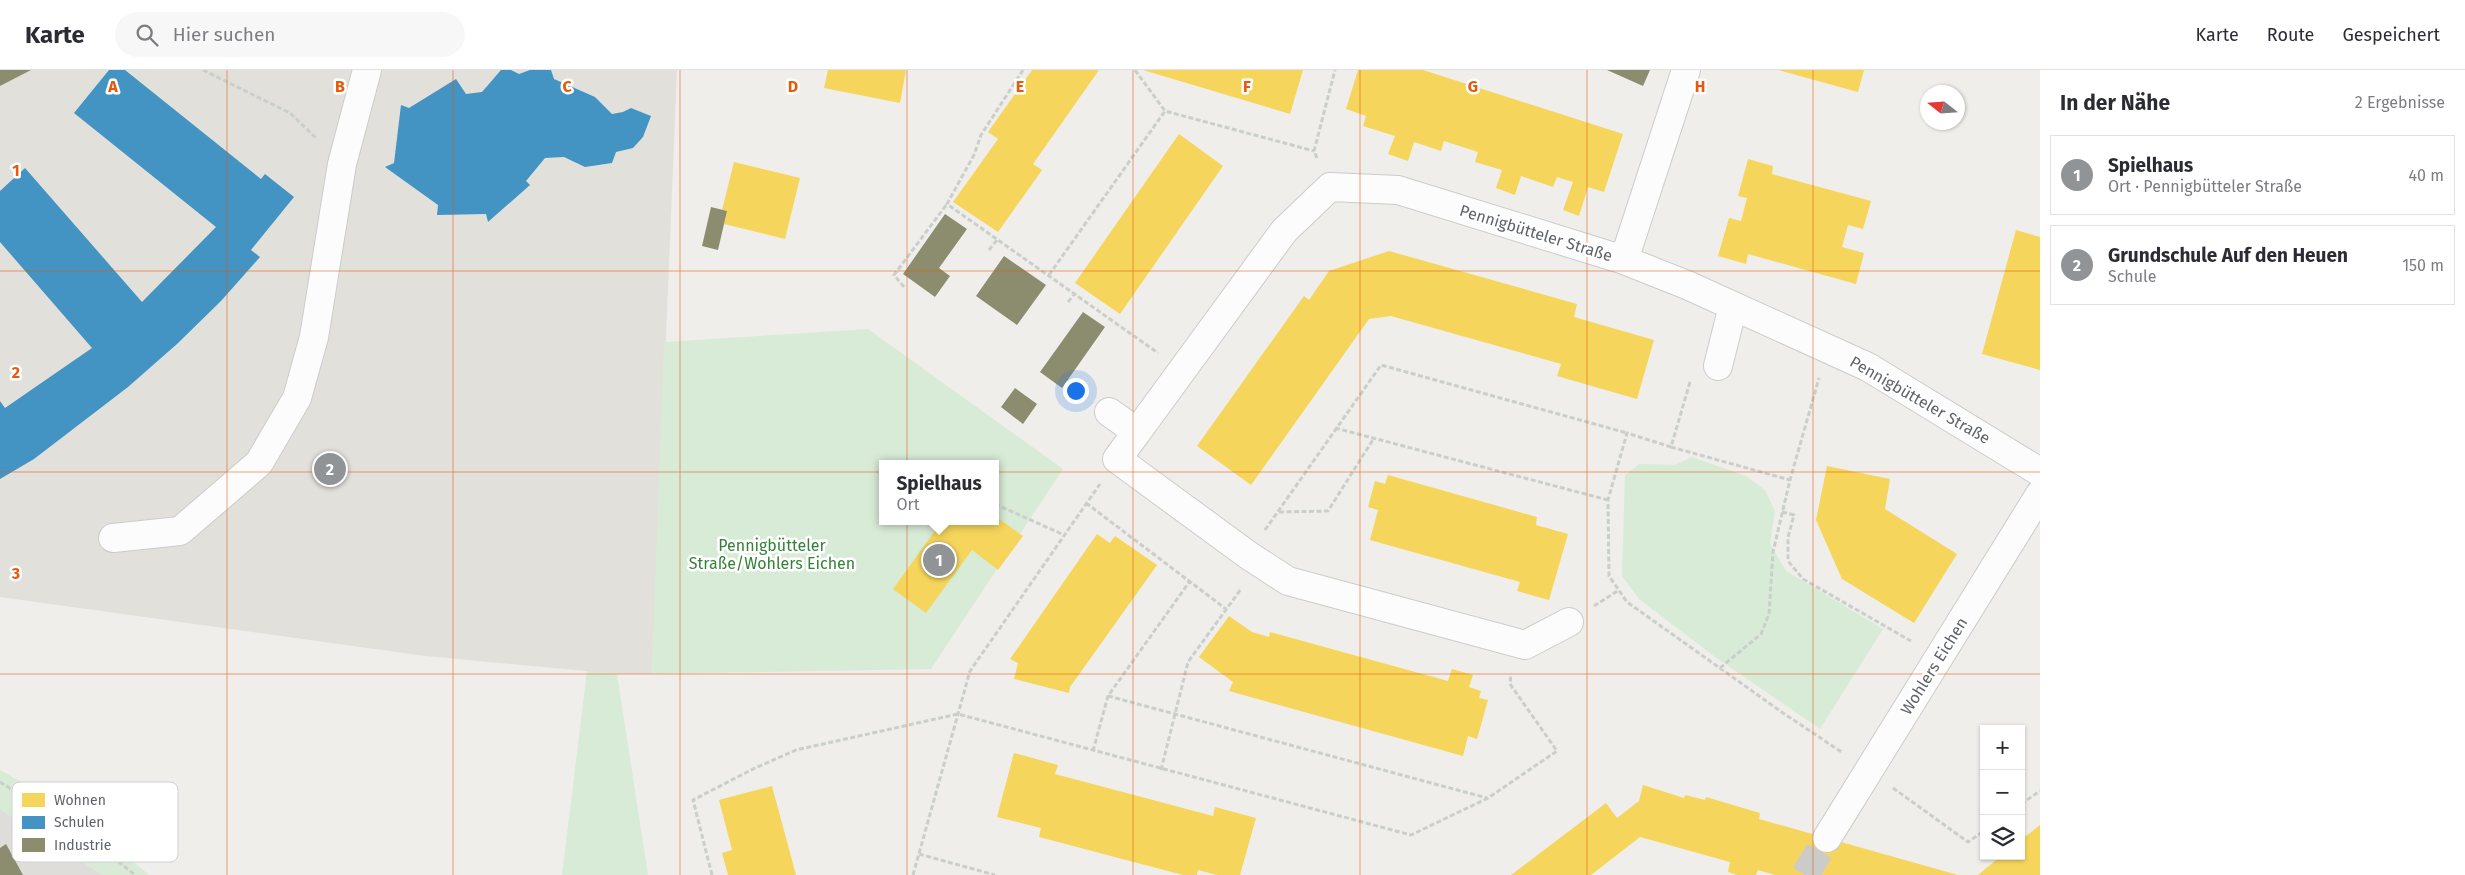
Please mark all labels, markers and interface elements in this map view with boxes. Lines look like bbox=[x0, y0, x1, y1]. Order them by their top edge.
search box bbox=[115, 12, 465, 57]
text: Karte bbox=[25, 21, 85, 49]
icon: search bbox=[133, 21, 161, 49]
text: Hier suchen bbox=[173, 23, 275, 46]
text: Karte bbox=[2196, 24, 2239, 46]
text: Route bbox=[2267, 24, 2314, 46]
text: Gespeichert bbox=[2342, 24, 2440, 46]
text: A bbox=[107, 77, 118, 96]
text: B bbox=[335, 77, 345, 96]
text: C bbox=[562, 77, 572, 96]
text: D bbox=[788, 77, 798, 96]
text: E bbox=[1016, 77, 1024, 96]
text: F bbox=[1243, 77, 1251, 96]
text: G bbox=[1468, 77, 1478, 96]
text: H bbox=[1695, 77, 1705, 96]
north arrow bbox=[1920, 85, 1965, 130]
text: In der Nähe bbox=[2060, 90, 2170, 116]
text: 2 Ergebnisse bbox=[2355, 93, 2445, 112]
text: Spielhaus bbox=[2108, 154, 2193, 177]
text: 1 bbox=[12, 161, 20, 180]
text: 1 bbox=[2073, 166, 2081, 185]
text: 40 m bbox=[2409, 166, 2444, 185]
text: Ort · Pennigbütteler Straße bbox=[2108, 177, 2302, 196]
street label: Pennigbütteler Straße bbox=[1457, 201, 1615, 265]
text: Grundschule Auf den Heuen bbox=[2108, 244, 2348, 267]
text: 2 bbox=[2073, 256, 2081, 275]
text: 150 m bbox=[2402, 256, 2444, 275]
text: Schule bbox=[2108, 267, 2156, 286]
street label: Pennigbütteler Straße bbox=[1847, 352, 1993, 448]
text: 2 bbox=[12, 363, 20, 382]
your location bbox=[1063, 378, 1089, 404]
pin: 2 bbox=[314, 450, 346, 488]
popup bbox=[879, 460, 999, 525]
text: Spielhaus bbox=[896, 472, 982, 495]
text: Ort bbox=[896, 495, 919, 514]
park label: Pennigbütteler Straße/Wohlers Eichen bbox=[689, 536, 855, 573]
pin: 1 bbox=[923, 541, 955, 579]
text: 3 bbox=[11, 564, 20, 583]
street label: Wohlers Eichen bbox=[1897, 614, 1971, 718]
map controls bbox=[1980, 725, 2025, 860]
button: + bbox=[1980, 725, 2025, 770]
button: − bbox=[1980, 770, 2025, 815]
legend bbox=[12, 782, 178, 862]
text: Wohnen bbox=[54, 792, 106, 809]
text: Schulen bbox=[54, 814, 105, 831]
button: layers bbox=[1980, 815, 2025, 860]
text: Industrie bbox=[54, 837, 111, 854]

